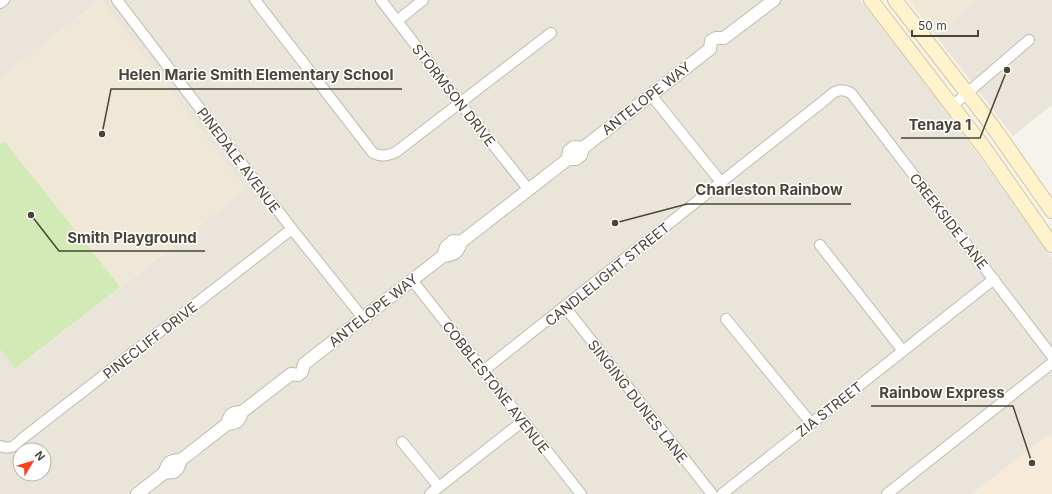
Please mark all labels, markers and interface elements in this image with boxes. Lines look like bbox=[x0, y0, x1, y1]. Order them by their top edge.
scale bar bbox=[912, 12, 978, 38]
text: 50 m bbox=[918, 18, 947, 33]
street label: STORMSON DRIVE bbox=[409, 40, 499, 150]
street label: ANTELOPE WAY bbox=[598, 58, 694, 138]
callout: Helen Marie Smith Elementary School bbox=[111, 62, 402, 89]
text: Helen Marie Smith Elementary School bbox=[118, 65, 394, 84]
street label: PINEDALE AVENUE bbox=[194, 104, 284, 216]
callout: Tenaya 1 bbox=[901, 111, 980, 138]
text: Tenaya 1 bbox=[908, 115, 972, 134]
street label: CREEKSIDE LANE bbox=[906, 170, 992, 272]
callout: Charleston Rainbow bbox=[687, 177, 851, 204]
text: Charleston Rainbow bbox=[695, 180, 843, 199]
street label: CANDLELIGHT STREET bbox=[541, 219, 673, 329]
callout: Smith Playground bbox=[59, 224, 205, 251]
text: Smith Playground bbox=[67, 228, 197, 247]
street label: ANTELOPE WAY bbox=[325, 270, 421, 350]
street label: PINECLIFF DRIVE bbox=[99, 298, 201, 382]
street label: COBBLESTONE AVENUE bbox=[439, 318, 553, 456]
street label: SINGING DUNES LANE bbox=[585, 336, 691, 466]
street label: ZIA STREET bbox=[793, 378, 865, 440]
callout: Rainbow Express bbox=[871, 379, 1013, 406]
text: Rainbow Express bbox=[879, 383, 1005, 402]
north arrow bbox=[12, 442, 52, 482]
text: N bbox=[32, 448, 48, 463]

